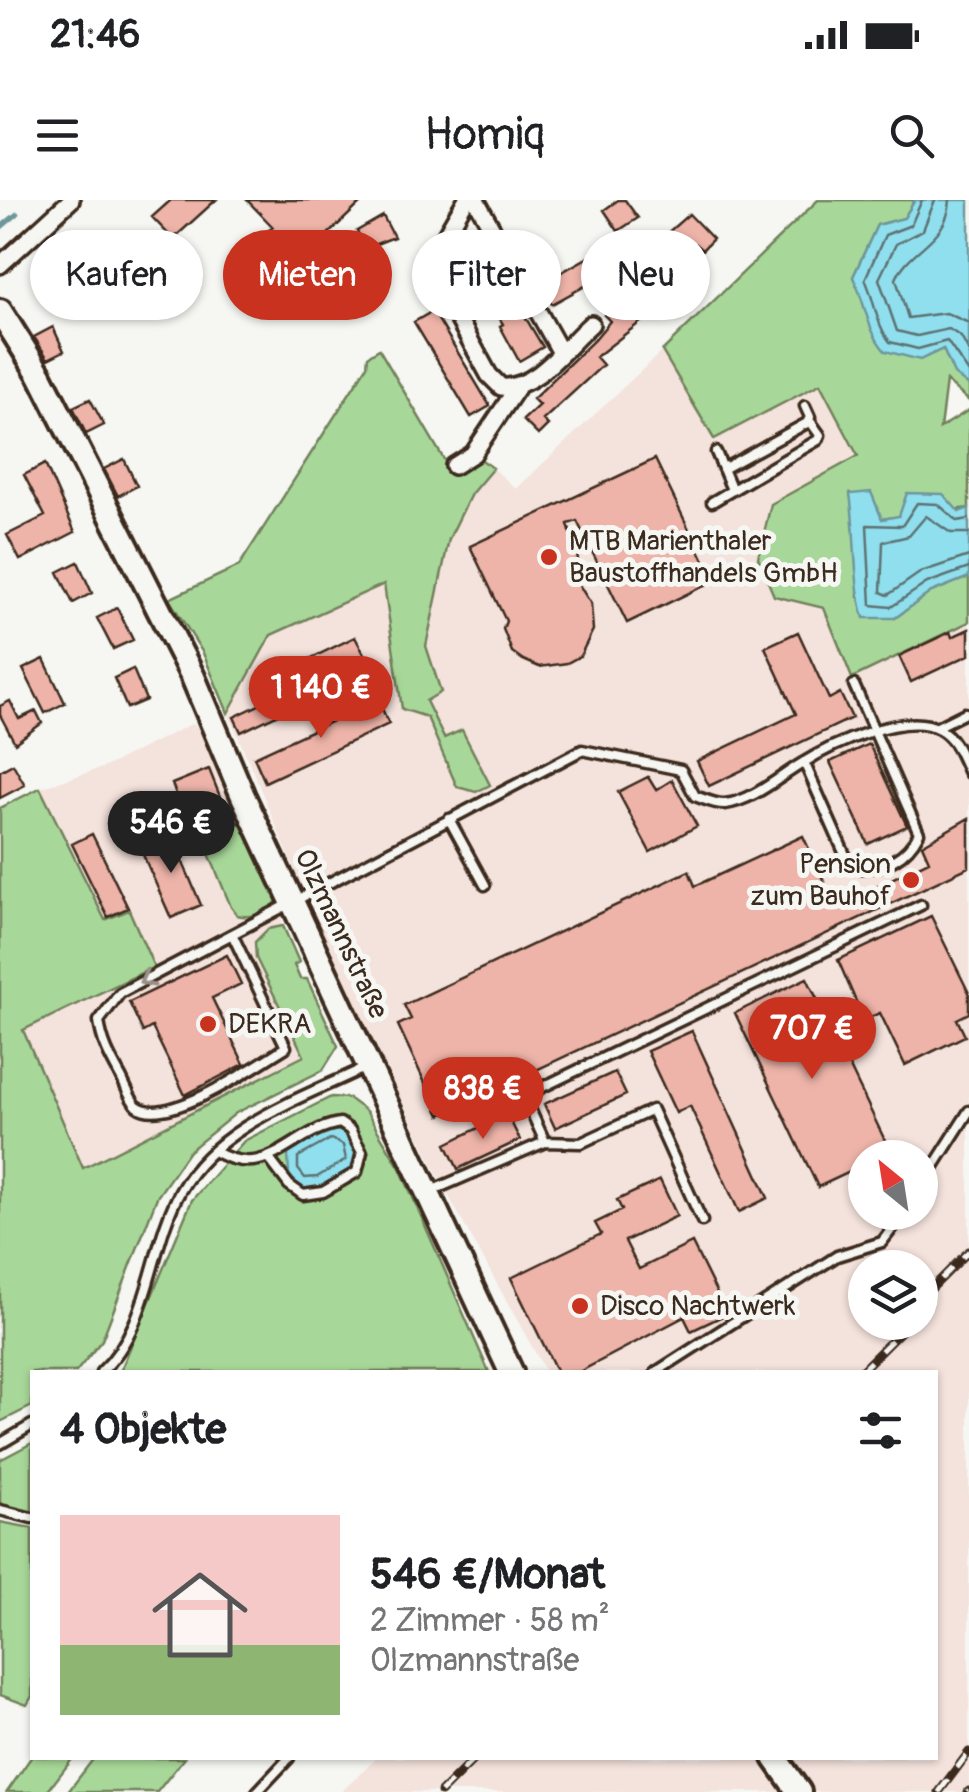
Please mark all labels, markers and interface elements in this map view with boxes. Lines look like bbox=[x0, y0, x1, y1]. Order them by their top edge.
text: 21:46 bbox=[50, 11, 140, 59]
text: Homiq bbox=[424, 107, 545, 163]
icon: menu bbox=[30, 108, 85, 163]
icon: search bbox=[884, 108, 939, 163]
chip: Kaufen bbox=[30, 230, 203, 320]
chip: Mieten bbox=[223, 230, 392, 320]
chip: Filter bbox=[412, 230, 561, 320]
chip: Neu bbox=[581, 230, 710, 320]
place label: MTB Marienthaler Baustoffhandels GmbH bbox=[569, 524, 838, 591]
marker: MTB Marienthaler Baustoffhandels GmbH bbox=[538, 546, 560, 568]
pin: 1 140 € bbox=[229, 656, 413, 741]
text: 1 140 € bbox=[271, 668, 371, 708]
pin: 546 € bbox=[101, 791, 241, 876]
text: 546 € bbox=[130, 803, 212, 843]
street label: Olzmannstraße bbox=[286, 844, 396, 1025]
place label: Pension zum Bauhof bbox=[750, 847, 891, 914]
marker: Pension zum Bauhof bbox=[900, 869, 922, 891]
one-way arrow bbox=[139, 968, 157, 987]
pin: 707 € bbox=[742, 997, 882, 1082]
place label: DEKRA bbox=[228, 1007, 311, 1042]
text: 707 € bbox=[770, 1009, 854, 1049]
marker: DEKRA bbox=[197, 1013, 219, 1035]
pin: 838 € bbox=[413, 1057, 553, 1142]
text: 838 € bbox=[444, 1069, 522, 1109]
north arrow bbox=[848, 1140, 938, 1230]
map controls bbox=[848, 1140, 938, 1340]
button: layers bbox=[848, 1250, 938, 1340]
place label: Disco Nachtwerk bbox=[600, 1289, 796, 1324]
marker: Disco Nachtwerk bbox=[569, 1295, 591, 1317]
icon: filters bbox=[853, 1403, 908, 1458]
text: 4 Objekte bbox=[60, 1404, 226, 1456]
text: 546 €/Monat bbox=[370, 1549, 605, 1601]
icon: home bbox=[140, 1555, 260, 1675]
text: 2 Zimmer · 58 m² bbox=[370, 1601, 610, 1641]
text: Olzmannstraße bbox=[370, 1641, 579, 1681]

